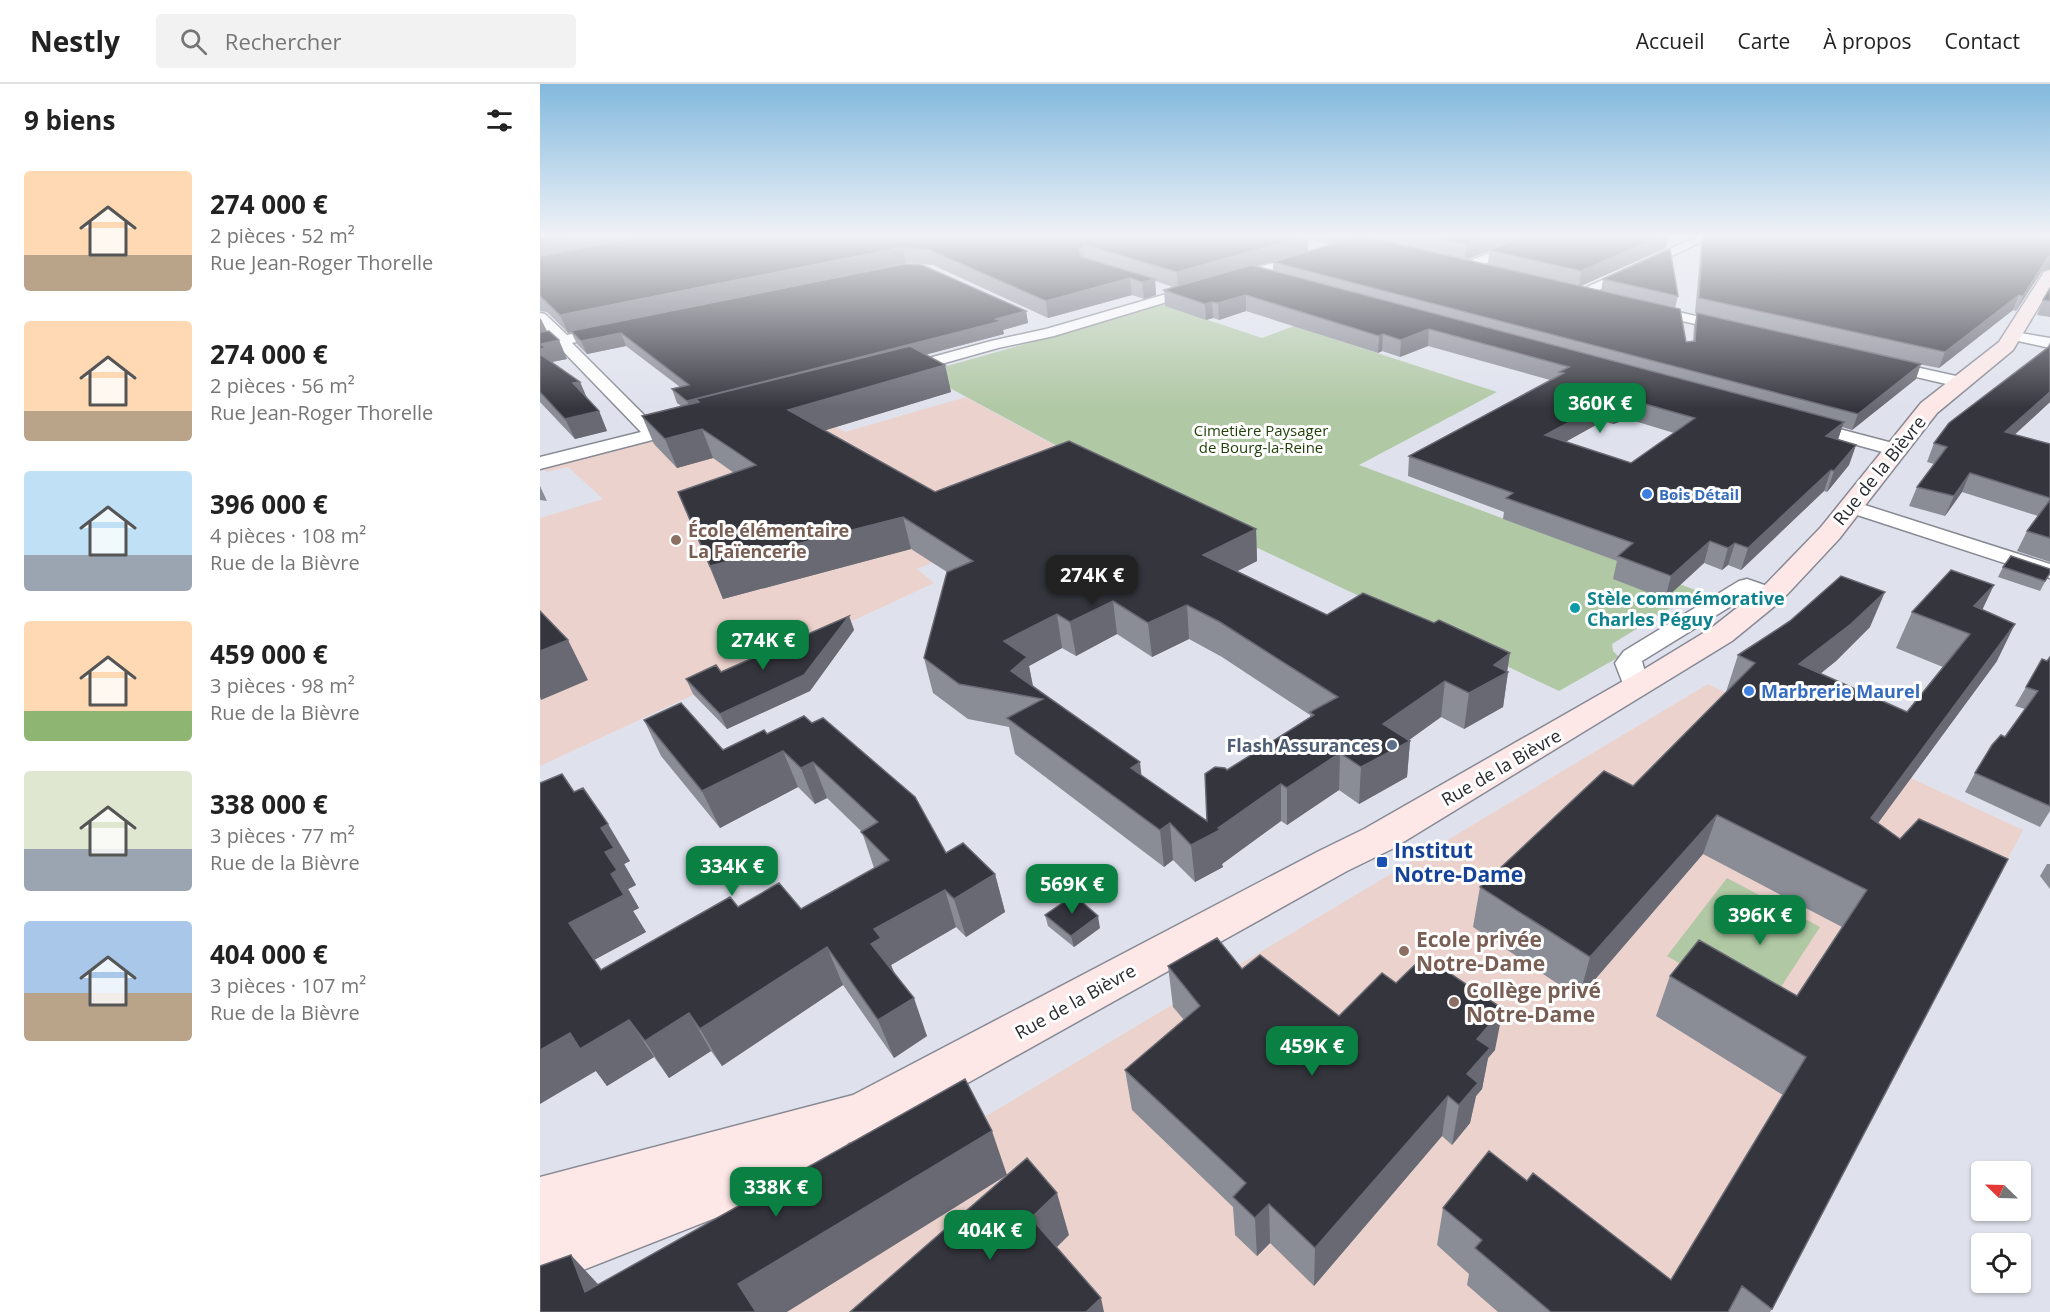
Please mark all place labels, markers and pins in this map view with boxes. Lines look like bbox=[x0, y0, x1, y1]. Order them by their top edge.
pin: 360K € bbox=[1551, 383, 1649, 434]
place label: Bois Détail bbox=[1659, 484, 1739, 504]
marker: Bois Détail bbox=[1640, 487, 1654, 501]
place label: École élémentaire La Faïencerie bbox=[688, 518, 849, 563]
marker: École élémentaire La Faïencerie bbox=[669, 533, 683, 547]
pin: 274K € bbox=[1043, 555, 1141, 606]
place label: Stèle commémorative Charles Péguy bbox=[1587, 586, 1785, 631]
marker: Stèle commémorative Charles Péguy bbox=[1568, 601, 1582, 615]
pin: 274K € bbox=[714, 620, 812, 671]
place label: Marbrerie Maurel bbox=[1761, 679, 1920, 703]
marker: Marbrerie Maurel bbox=[1742, 684, 1756, 698]
place label: Flash Assurances bbox=[1226, 733, 1380, 757]
marker: Flash Assurances bbox=[1385, 738, 1399, 752]
place label: Institut Notre-Dame bbox=[1394, 836, 1523, 888]
pin: 334K € bbox=[683, 846, 781, 897]
marker: Institut Notre-Dame bbox=[1375, 855, 1389, 869]
pin: 569K € bbox=[1023, 864, 1121, 915]
pin: 396K € bbox=[1711, 895, 1809, 946]
place label: Ecole privée Notre-Dame bbox=[1416, 925, 1545, 977]
marker: Ecole privée Notre-Dame bbox=[1397, 944, 1411, 958]
place label: Collège privé Notre-Dame bbox=[1466, 976, 1601, 1028]
marker: Collège privé Notre-Dame bbox=[1447, 995, 1461, 1009]
pin: 459K € bbox=[1263, 1026, 1361, 1077]
pin: 338K € bbox=[727, 1167, 825, 1218]
pin: 404K € bbox=[941, 1210, 1039, 1261]

